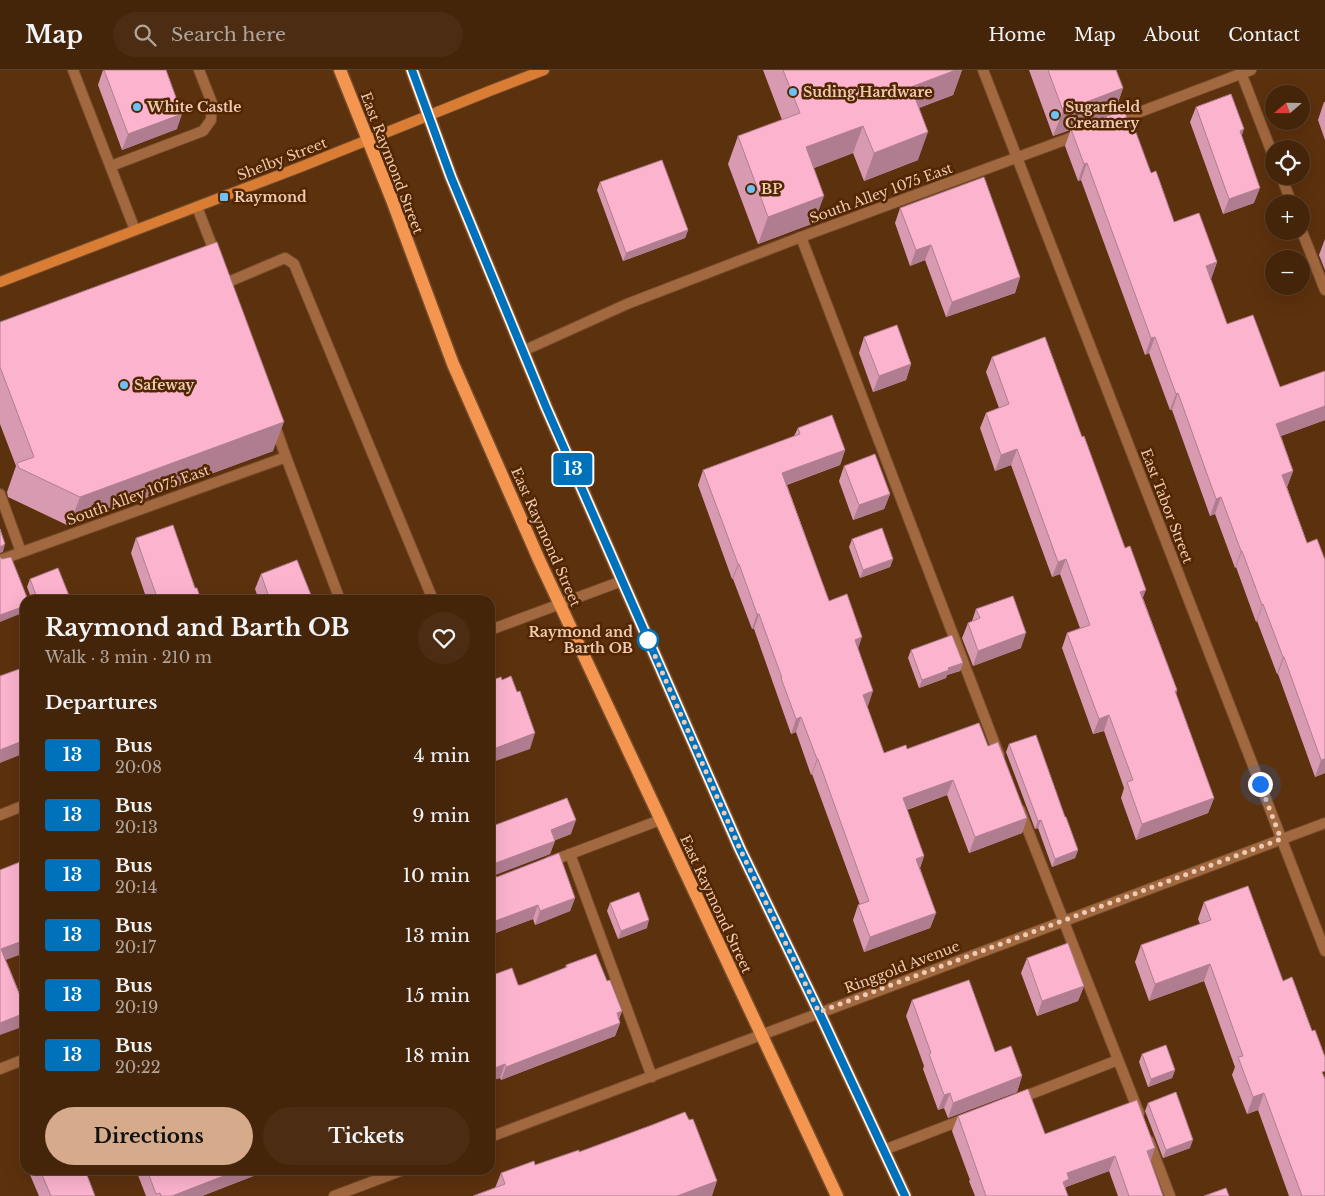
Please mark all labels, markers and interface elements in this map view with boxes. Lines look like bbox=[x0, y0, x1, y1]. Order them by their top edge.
search box bbox=[113, 12, 463, 57]
text: Map bbox=[25, 20, 83, 49]
icon: search bbox=[131, 21, 159, 49]
text: Search here bbox=[171, 23, 286, 46]
text: Home bbox=[988, 24, 1046, 46]
text: Map bbox=[1074, 24, 1116, 46]
text: About bbox=[1144, 24, 1200, 46]
text: Contact bbox=[1228, 24, 1300, 46]
place label: Suding Hardware bbox=[803, 83, 932, 101]
north arrow bbox=[1265, 85, 1310, 130]
map controls bbox=[1265, 85, 1310, 295]
marker: Suding Hardware bbox=[787, 86, 799, 98]
street label: East Raymond Street bbox=[357, 90, 428, 237]
place label: White Castle bbox=[146, 98, 241, 116]
place label: Sugarfield Creamery bbox=[1065, 98, 1141, 132]
marker: White Castle bbox=[131, 101, 143, 113]
marker: Sugarfield Creamery bbox=[1049, 109, 1061, 121]
street label: Shelby Street bbox=[235, 133, 330, 184]
button: locate bbox=[1265, 140, 1310, 185]
street label: South Alley 1075 East bbox=[807, 159, 956, 227]
place label: BP bbox=[761, 180, 782, 198]
marker: BP bbox=[745, 183, 757, 195]
place label: Raymond bbox=[234, 188, 307, 206]
marker: Raymond bbox=[218, 191, 230, 203]
button: + bbox=[1265, 195, 1310, 240]
button: − bbox=[1265, 250, 1310, 295]
place label: Safeway bbox=[134, 376, 195, 394]
marker: Safeway bbox=[118, 379, 130, 391]
street label: East Tabor Street bbox=[1137, 446, 1197, 567]
line badge: 13 bbox=[550, 453, 596, 485]
text: 13 bbox=[563, 458, 583, 480]
street label: South Alley 1075 East bbox=[64, 461, 213, 529]
street label: East Raymond Street bbox=[507, 465, 585, 610]
button: heart bbox=[418, 612, 470, 664]
text: Raymond and Barth OB bbox=[45, 613, 349, 642]
place label: Raymond and Barth OB bbox=[529, 623, 633, 657]
marker: Raymond and Barth OB bbox=[637, 629, 659, 651]
text: Walk · 3 min · 210 m bbox=[45, 647, 212, 667]
text: Departures bbox=[45, 691, 157, 714]
text: Bus bbox=[115, 734, 152, 757]
text: 13 bbox=[63, 744, 82, 766]
text: 4 min bbox=[413, 744, 470, 767]
text: 20:08 bbox=[115, 757, 162, 777]
your location bbox=[1248, 772, 1273, 797]
text: Bus bbox=[115, 794, 152, 817]
text: 13 bbox=[63, 804, 82, 826]
text: 9 min bbox=[412, 804, 470, 827]
text: 20:13 bbox=[115, 817, 158, 837]
street label: East Raymond Street bbox=[676, 832, 756, 977]
text: Bus bbox=[115, 854, 152, 877]
text: 13 bbox=[63, 864, 82, 886]
text: 10 min bbox=[403, 864, 470, 887]
text: 20:14 bbox=[115, 877, 157, 897]
text: Bus bbox=[115, 914, 152, 937]
text: 13 bbox=[63, 924, 82, 946]
text: 13 min bbox=[404, 924, 470, 947]
text: 20:17 bbox=[115, 937, 156, 957]
street label: Ringgold Avenue bbox=[842, 937, 962, 997]
text: Bus bbox=[115, 974, 152, 997]
text: 13 bbox=[63, 984, 82, 1006]
text: 15 min bbox=[405, 984, 470, 1007]
text: 20:19 bbox=[115, 997, 158, 1017]
text: Bus bbox=[115, 1034, 152, 1057]
text: 13 bbox=[63, 1044, 82, 1066]
text: 18 min bbox=[405, 1044, 470, 1067]
text: 20:22 bbox=[115, 1057, 161, 1077]
button: Directions bbox=[45, 1107, 253, 1165]
button: Tickets bbox=[263, 1107, 470, 1165]

